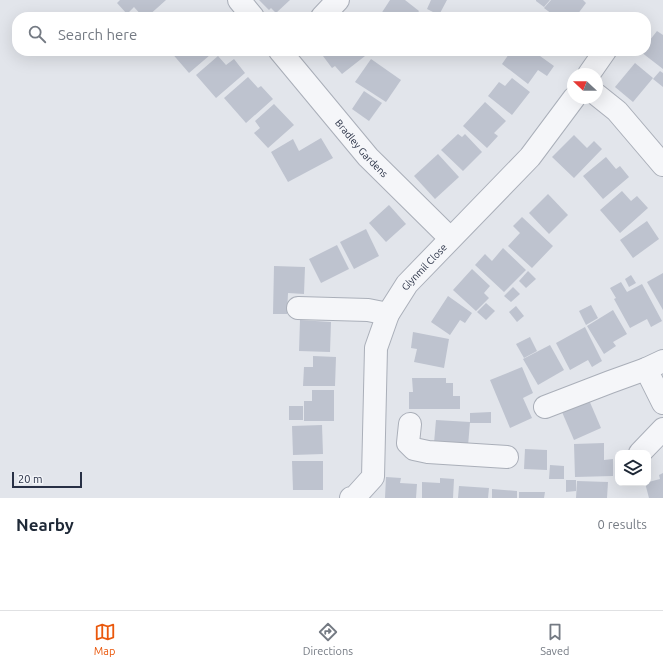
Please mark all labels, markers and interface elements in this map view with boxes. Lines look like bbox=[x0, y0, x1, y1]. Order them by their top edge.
search box bbox=[12, 12, 651, 56]
icon: search bbox=[26, 23, 48, 45]
text: Search here bbox=[58, 26, 137, 43]
north arrow bbox=[567, 68, 603, 104]
street label: Bradley Gardens bbox=[333, 117, 390, 180]
street label: Glynmil Close bbox=[400, 242, 449, 292]
map controls bbox=[615, 450, 651, 486]
button: layers bbox=[615, 450, 651, 486]
scale bar bbox=[12, 470, 82, 489]
text: 20 m bbox=[18, 473, 42, 485]
text: Nearby bbox=[16, 515, 74, 534]
text: 0 results bbox=[597, 517, 647, 531]
tab: Map bbox=[94, 621, 116, 657]
tab: Directions bbox=[303, 621, 353, 657]
tab: Saved bbox=[540, 621, 569, 657]

